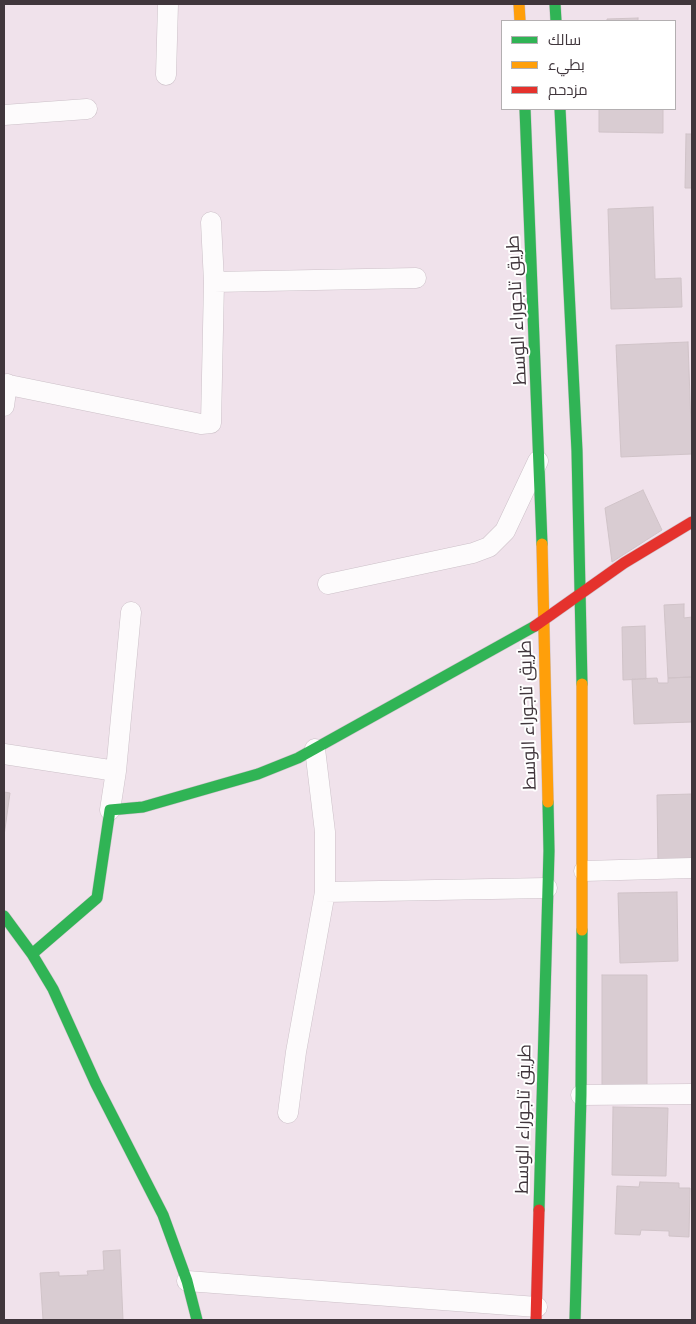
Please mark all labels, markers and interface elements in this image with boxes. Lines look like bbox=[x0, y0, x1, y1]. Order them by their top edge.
legend bbox=[501, 20, 676, 110]
text: سالك bbox=[548, 30, 581, 49]
text: بطيء bbox=[548, 55, 585, 74]
text: مزدحم bbox=[548, 80, 588, 99]
street label: طريق تاجوراء الوسط bbox=[502, 235, 532, 385]
street label: طريق تاجوراء الوسط bbox=[515, 640, 541, 790]
street label: طريق تاجوراء الوسط bbox=[512, 1044, 536, 1194]

